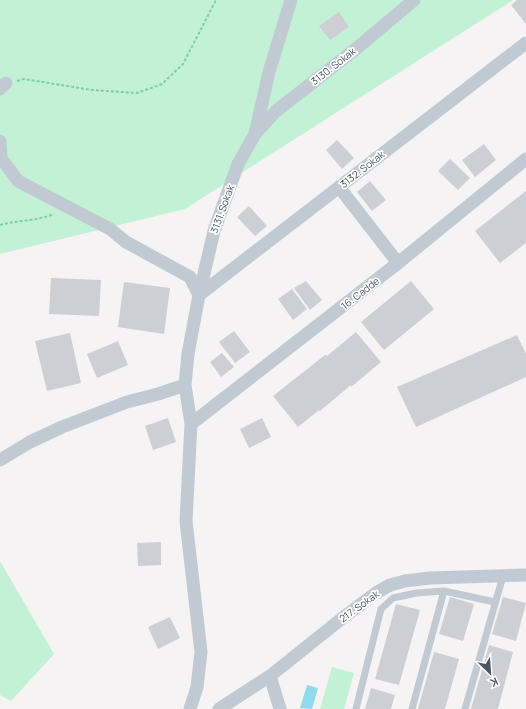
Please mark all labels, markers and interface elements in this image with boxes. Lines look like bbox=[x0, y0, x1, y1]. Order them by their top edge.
street label: 3130. Sokak bbox=[308, 43, 359, 88]
street label: 3132. Sokak bbox=[337, 147, 388, 191]
street label: 3131. Sokak bbox=[207, 182, 238, 235]
street label: 16. Cadde bbox=[338, 274, 382, 312]
street label: 217. Sokak bbox=[336, 586, 383, 625]
north arrow bbox=[470, 653, 510, 693]
text: K bbox=[487, 674, 501, 691]

